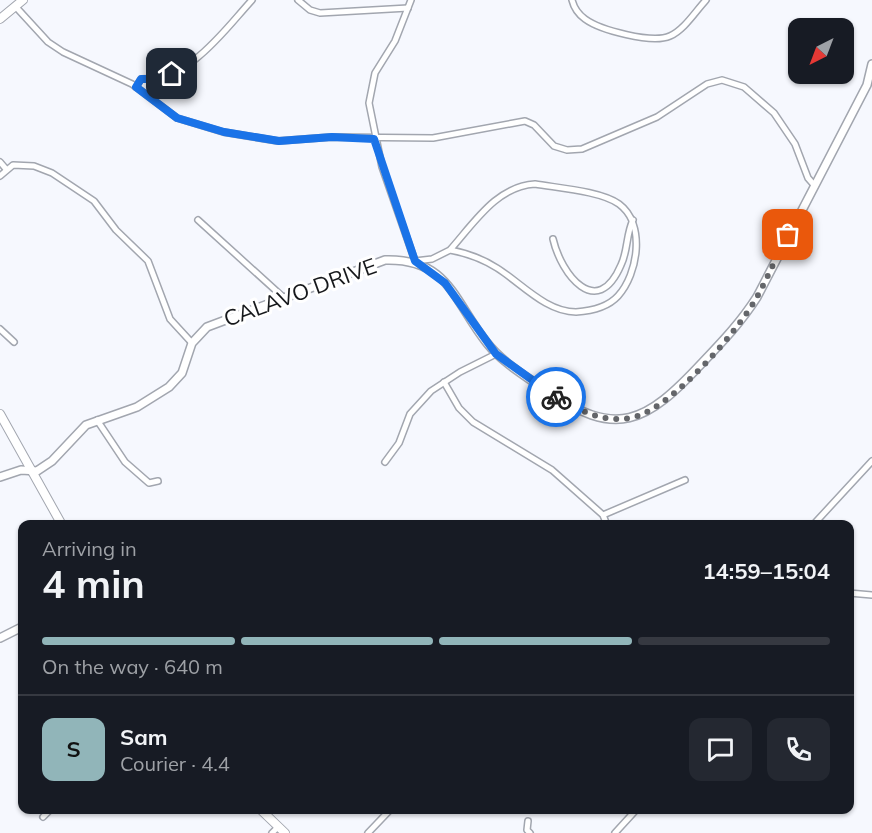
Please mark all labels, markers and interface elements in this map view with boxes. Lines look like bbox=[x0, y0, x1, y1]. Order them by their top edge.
north arrow bbox=[788, 18, 854, 84]
map controls bbox=[788, 18, 854, 84]
pin bbox=[146, 48, 197, 99]
icon: home bbox=[155, 57, 188, 90]
pin bbox=[762, 209, 813, 260]
icon: bag bbox=[771, 218, 804, 251]
street label: CALAVO DRIVE bbox=[220, 251, 380, 333]
courier bbox=[526, 367, 586, 427]
icon: bike bbox=[540, 381, 573, 414]
text: Arriving in bbox=[42, 536, 137, 561]
text: 14:59–15:04 bbox=[702, 557, 830, 585]
text: 4 min bbox=[42, 559, 145, 608]
text: On the way · 640 m bbox=[42, 654, 223, 679]
button: chat bbox=[689, 718, 752, 781]
button: phone bbox=[767, 718, 830, 781]
text: Sam bbox=[120, 723, 168, 751]
text: S bbox=[66, 735, 81, 763]
text: Courier · 4.4 bbox=[120, 751, 230, 776]

